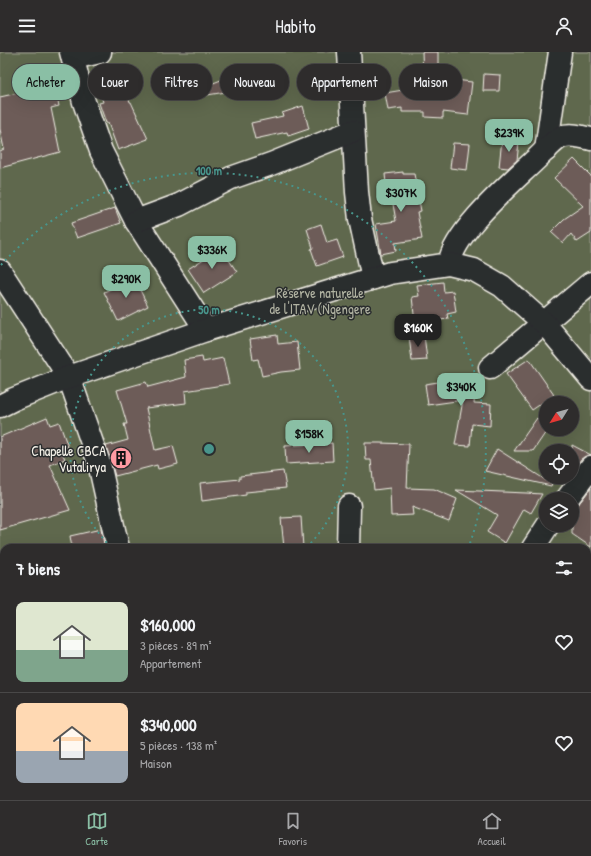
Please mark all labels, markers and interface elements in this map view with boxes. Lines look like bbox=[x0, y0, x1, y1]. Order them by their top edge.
text: Habito bbox=[275, 14, 316, 39]
icon: menu bbox=[16, 15, 38, 37]
icon: person bbox=[553, 15, 575, 37]
chip: Acheter bbox=[12, 64, 80, 100]
chip: Louer bbox=[88, 64, 143, 100]
chip: Filtres bbox=[151, 64, 212, 100]
chip: Nouveau bbox=[220, 64, 289, 100]
chip: Appartement bbox=[297, 64, 391, 100]
chip: Maison bbox=[399, 64, 462, 100]
pin: $239K bbox=[481, 119, 537, 153]
text: $239K bbox=[494, 123, 524, 141]
text: 100 m bbox=[196, 162, 222, 179]
pin: $307K bbox=[373, 179, 429, 213]
text: $307K bbox=[385, 183, 417, 201]
pin: $336K bbox=[184, 236, 240, 270]
text: $336K bbox=[197, 240, 227, 258]
pin: $290K bbox=[98, 265, 154, 299]
text: $290K bbox=[111, 269, 141, 287]
park label: Réserve naturelle de l'ITAV (Ngengere bbox=[269, 283, 371, 319]
text: 50 m bbox=[198, 301, 220, 318]
pin: $160K bbox=[390, 314, 446, 348]
text: $160K bbox=[403, 318, 433, 336]
pin: $340K bbox=[433, 373, 489, 407]
text: $340K bbox=[446, 377, 476, 395]
north arrow bbox=[539, 396, 579, 436]
map controls bbox=[539, 396, 579, 532]
pin: $158K bbox=[281, 420, 337, 454]
text: $158K bbox=[294, 424, 324, 442]
place label: Chapelle CBCA Vutalirya bbox=[31, 441, 107, 477]
centre of rings bbox=[202, 442, 216, 456]
button: locate bbox=[539, 444, 579, 484]
building icon: Chapelle CBCA Vutalirya bbox=[108, 445, 134, 471]
button: layers bbox=[539, 492, 579, 532]
text: 7 biens bbox=[16, 557, 60, 580]
icon: filters bbox=[553, 557, 575, 579]
text: $160,000 bbox=[140, 613, 195, 636]
icon: home bbox=[48, 618, 96, 666]
icon: heart bbox=[553, 631, 575, 653]
text: 3 pièces · 89 m² bbox=[140, 636, 212, 654]
text: Appartement bbox=[140, 654, 202, 672]
text: $340,000 bbox=[140, 713, 197, 736]
icon: home bbox=[48, 719, 96, 767]
icon: heart bbox=[553, 732, 575, 754]
text: 5 pièces · 138 m² bbox=[140, 736, 217, 754]
text: Maison bbox=[140, 754, 172, 772]
tab: Carte bbox=[85, 810, 108, 848]
tab: Favoris bbox=[279, 810, 307, 848]
tab: Accueil bbox=[478, 810, 506, 848]

